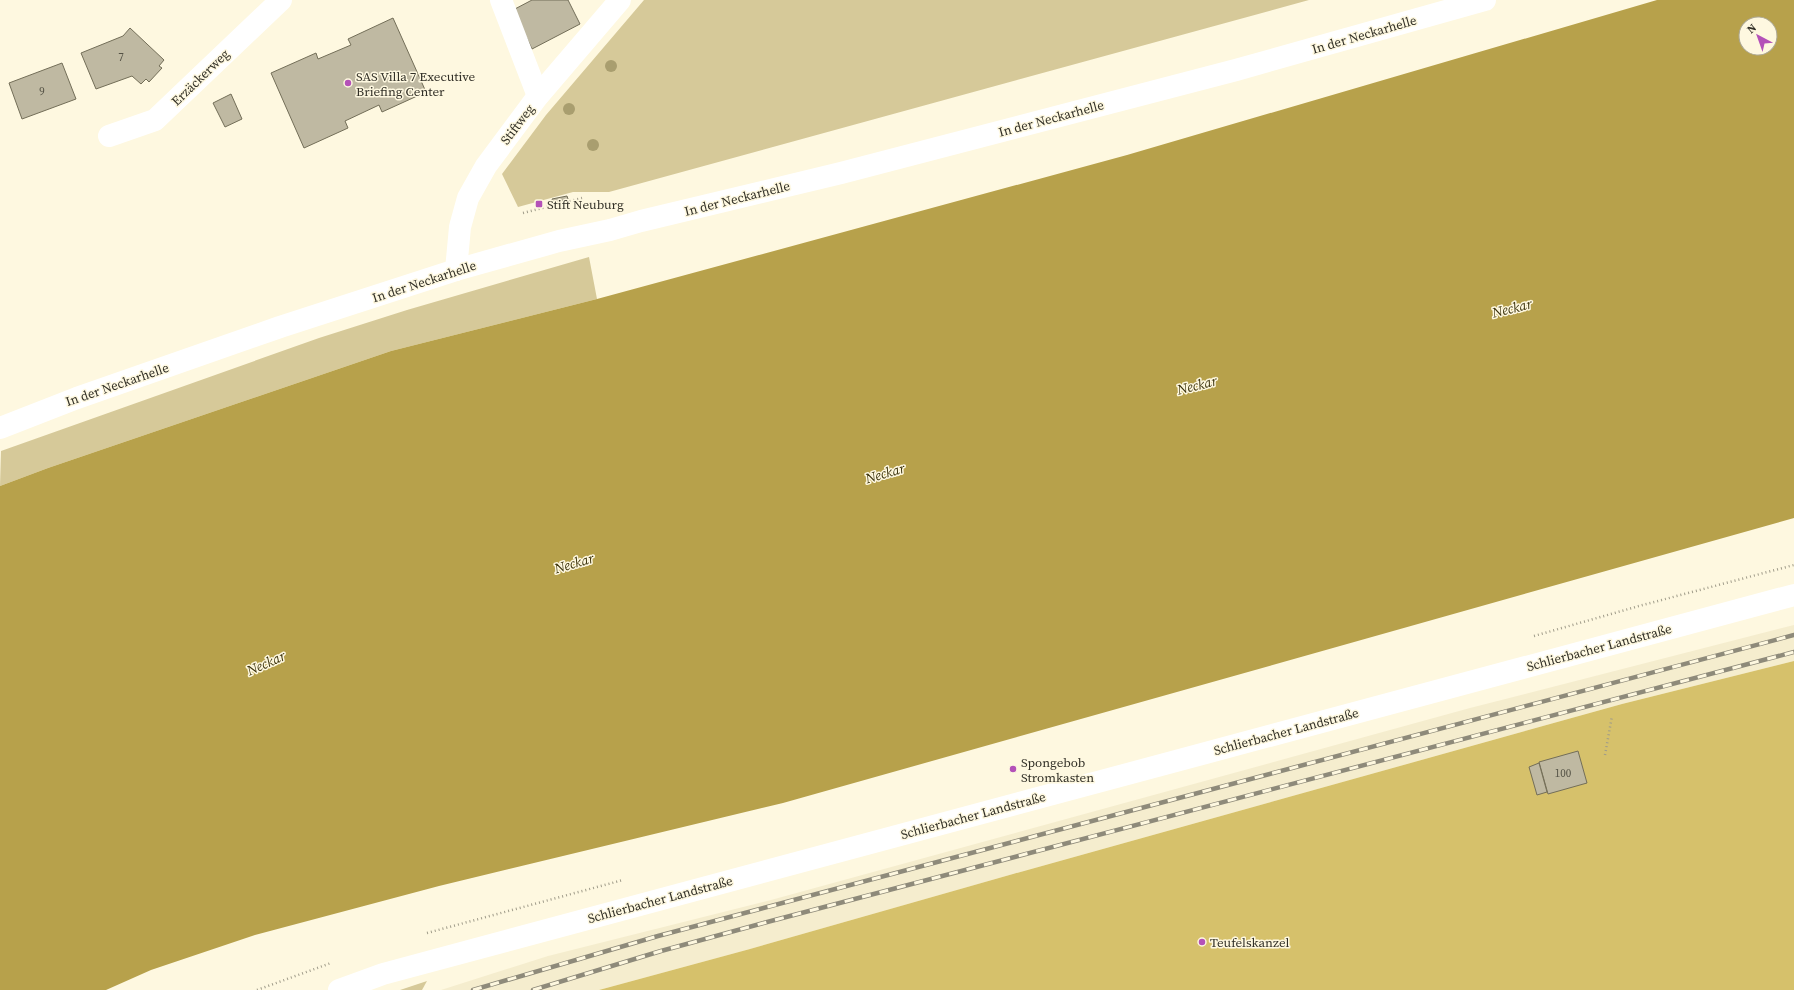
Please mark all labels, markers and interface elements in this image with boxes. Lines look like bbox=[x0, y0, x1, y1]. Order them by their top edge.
street label: In der Neckarhelle bbox=[1310, 11, 1419, 58]
north arrow bbox=[1738, 16, 1778, 56]
text: N bbox=[1744, 21, 1760, 37]
street label: Erzäckerweg bbox=[168, 45, 233, 109]
house number: 7 bbox=[118, 50, 124, 65]
place label: SAS Villa 7 Executive Briefing Center bbox=[356, 68, 476, 100]
marker: SAS Villa 7 Executive Briefing Center bbox=[343, 78, 353, 88]
house number: 9 bbox=[39, 84, 45, 99]
street label: In der Neckarhelle bbox=[997, 96, 1106, 141]
street label: Stiftweg bbox=[497, 101, 538, 148]
street label: In der Neckarhelle bbox=[683, 177, 792, 220]
place label: Stift Neuburg bbox=[547, 196, 624, 213]
marker: Stift Neuburg bbox=[534, 199, 544, 209]
street label: In der Neckarhelle bbox=[370, 257, 479, 306]
water label: Neckar bbox=[1489, 293, 1534, 323]
street label: In der Neckarhelle bbox=[63, 359, 171, 410]
water label: Neckar bbox=[1174, 370, 1219, 400]
water label: Neckar bbox=[862, 458, 908, 488]
water label: Neckar bbox=[551, 548, 597, 578]
street label: Schlierbacher Landstraße bbox=[1525, 620, 1674, 675]
water label: Neckar bbox=[243, 645, 289, 681]
street label: Schlierbacher Landstraße bbox=[1212, 704, 1361, 759]
place label: Spongebob Stromkasten bbox=[1021, 754, 1094, 786]
marker: Spongebob Stromkasten bbox=[1008, 764, 1018, 774]
house number: 100 bbox=[1555, 766, 1572, 781]
street label: Schlierbacher Landstraße bbox=[899, 788, 1048, 843]
street label: Schlierbacher Landstraße bbox=[586, 872, 735, 927]
place label: Teufelskanzel bbox=[1210, 934, 1289, 951]
marker: Teufelskanzel bbox=[1197, 937, 1207, 947]

